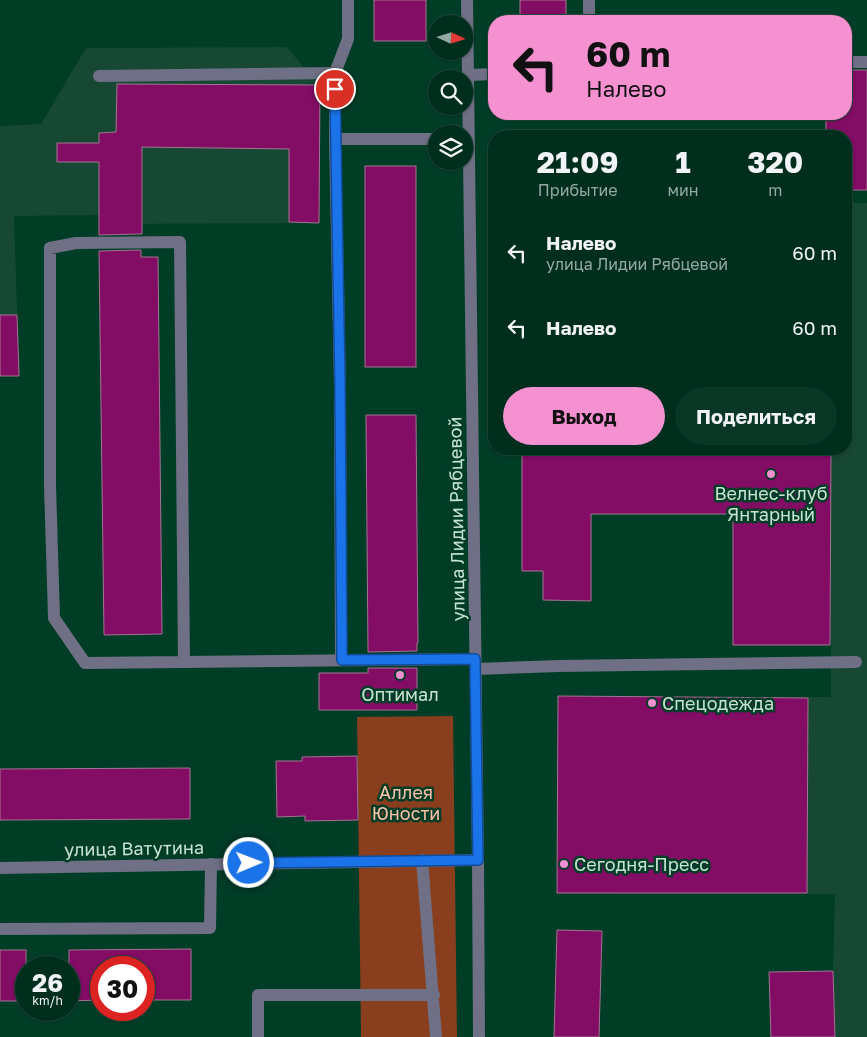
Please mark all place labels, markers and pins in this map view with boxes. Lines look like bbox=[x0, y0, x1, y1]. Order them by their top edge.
pin bbox=[314, 68, 356, 110]
marker: Велнес-клуб Янтарный bbox=[765, 468, 777, 480]
place label: Велнес-клуб Янтарный bbox=[715, 482, 827, 525]
marker: Оптимал bbox=[394, 669, 406, 681]
place label: Оптимал bbox=[361, 683, 439, 705]
place label: Спецодежда bbox=[662, 692, 774, 714]
marker: Спецодежда bbox=[646, 697, 658, 709]
place label: Сегодня-Пресс bbox=[574, 853, 709, 875]
marker: Сегодня-Пресс bbox=[558, 858, 570, 870]

